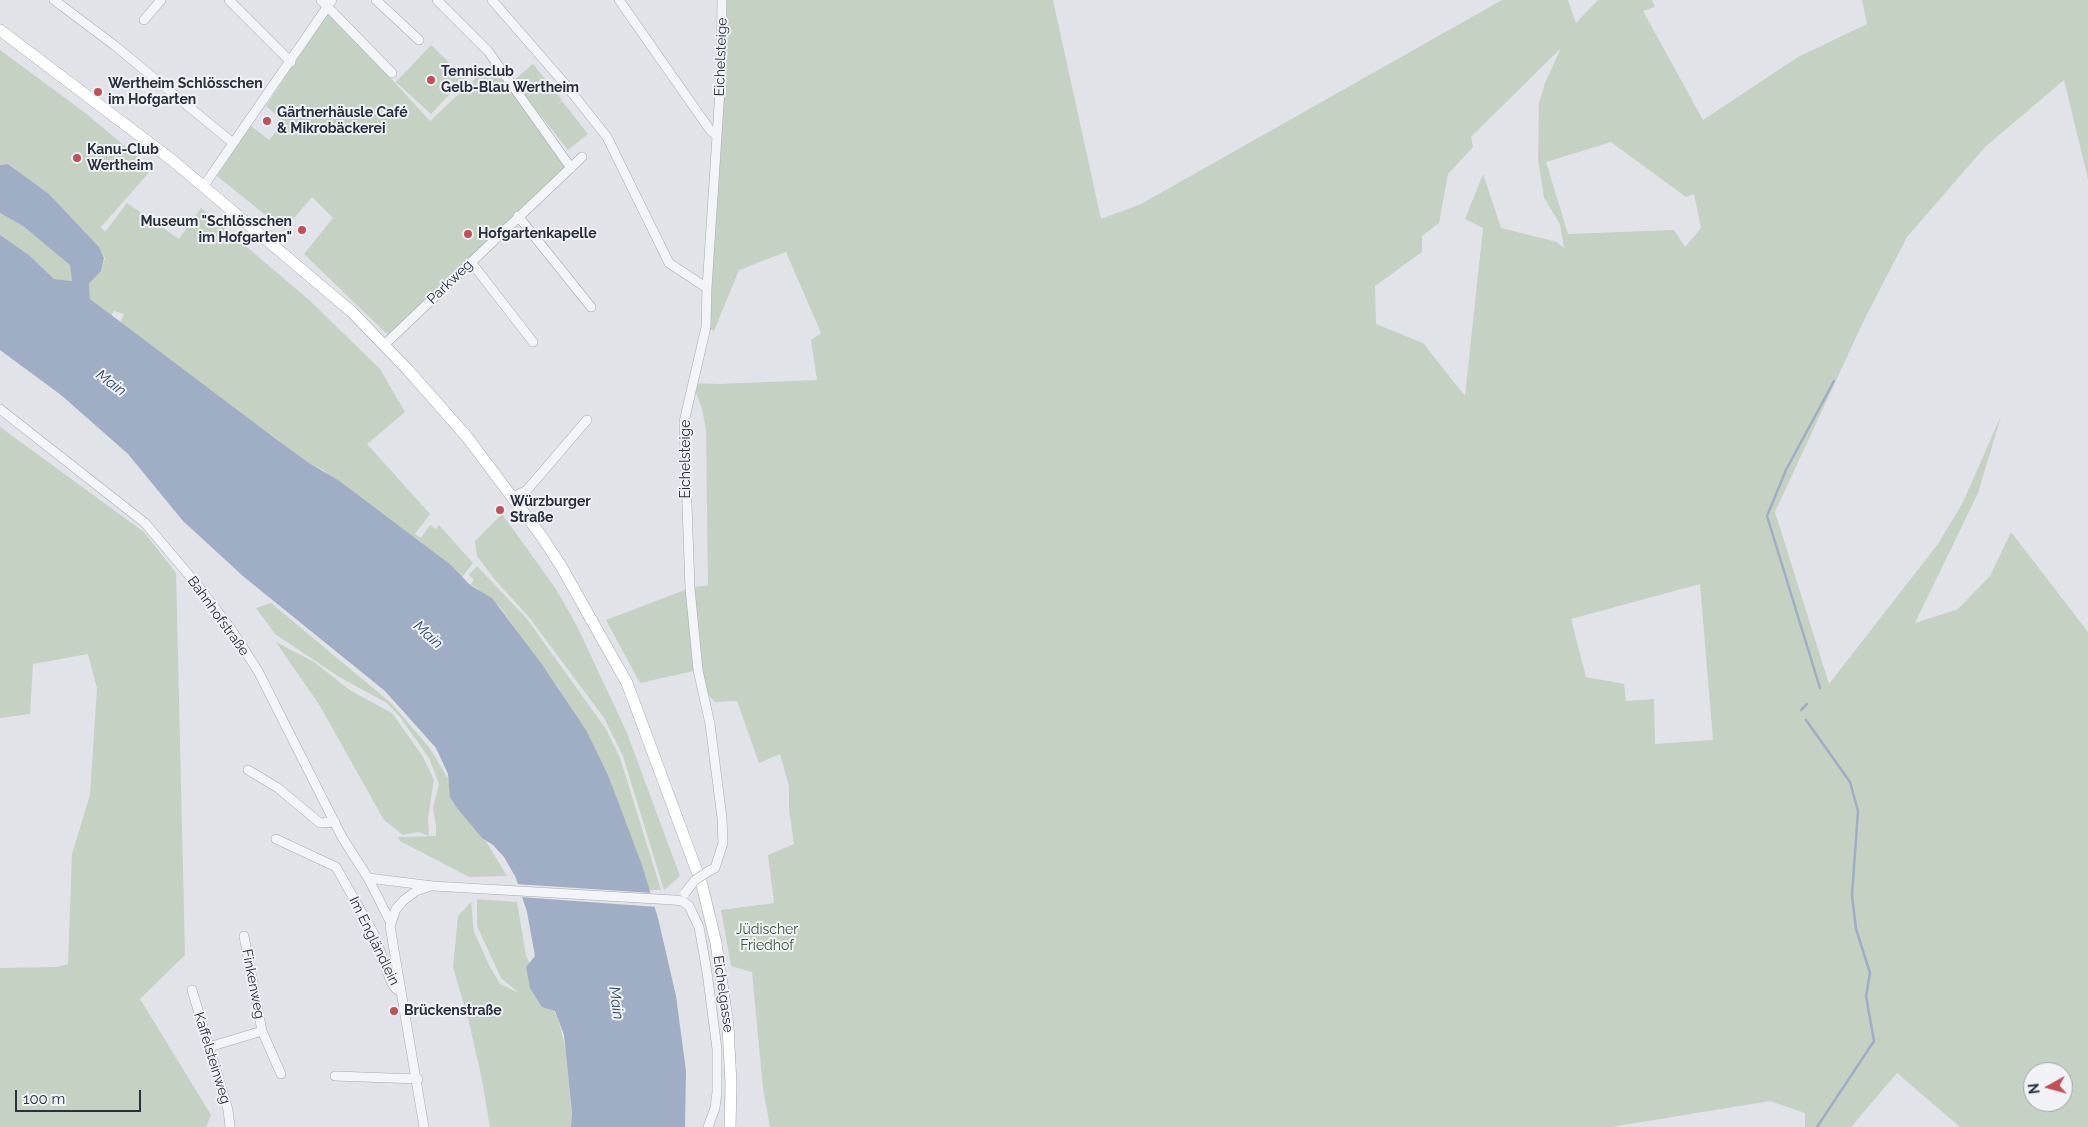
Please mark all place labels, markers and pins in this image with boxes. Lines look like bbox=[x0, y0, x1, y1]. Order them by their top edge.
place label: Tennisclub Gelb-Blau Wertheim bbox=[441, 64, 579, 96]
marker: Tennisclub Gelb-Blau Wertheim bbox=[425, 74, 437, 86]
place label: Wertheim Schlösschen im Hofgarten bbox=[108, 76, 263, 108]
marker: Wertheim Schlösschen im Hofgarten bbox=[92, 86, 104, 98]
place label: Gärtnerhäusle Café & Mikrobäckerei bbox=[277, 105, 408, 138]
marker: Gärtnerhäusle Café & Mikrobäckerei bbox=[261, 115, 273, 127]
place label: Kanu-Club Wertheim bbox=[87, 142, 159, 174]
marker: Kanu-Club Wertheim bbox=[71, 152, 83, 164]
place label: Museum "Schlösschen im Hofgarten" bbox=[141, 214, 292, 246]
marker: Museum "Schlösschen im Hofgarten" bbox=[296, 224, 308, 236]
place label: Hofgartenkapelle bbox=[478, 226, 597, 242]
marker: Hofgartenkapelle bbox=[462, 228, 474, 240]
place label: Würzburger Straße bbox=[510, 494, 591, 526]
marker: Würzburger Straße bbox=[494, 504, 506, 516]
place label: Brückenstraße bbox=[404, 1003, 502, 1019]
marker: Brückenstraße bbox=[388, 1005, 400, 1017]

